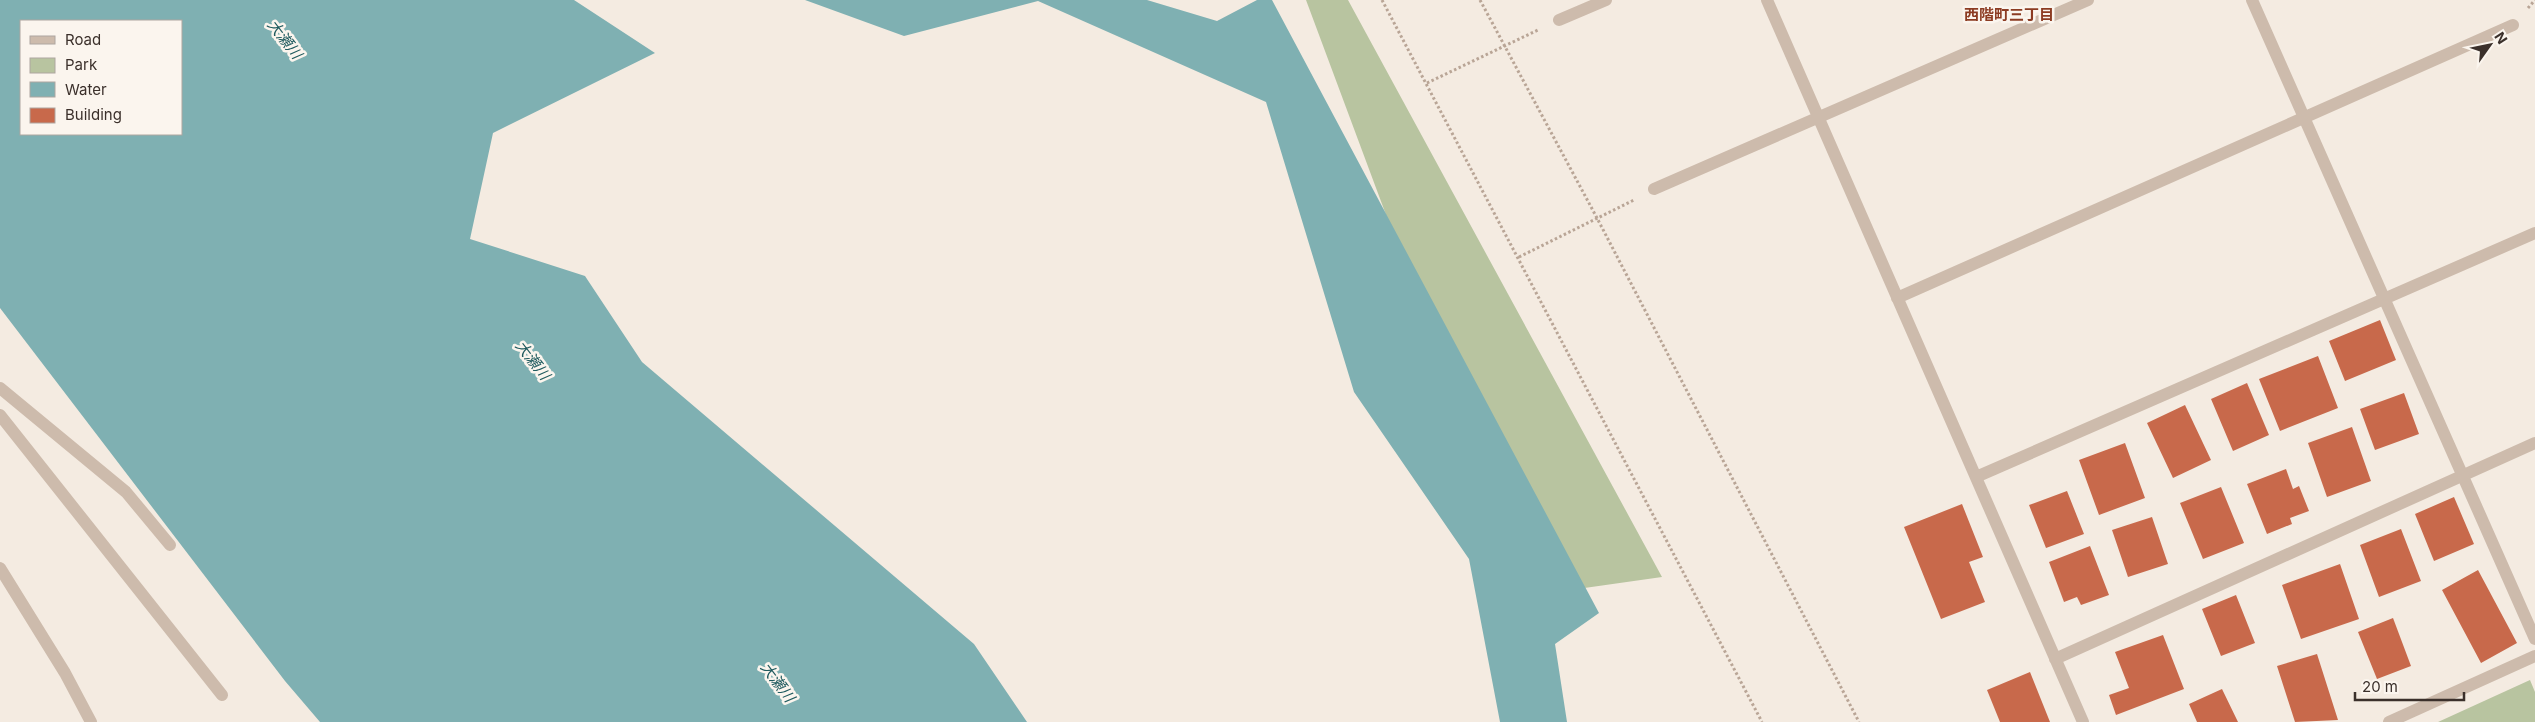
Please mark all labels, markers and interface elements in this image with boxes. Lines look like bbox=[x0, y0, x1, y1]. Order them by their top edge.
district label: 西階町三丁目 bbox=[1964, 5, 2054, 24]
water label: 大瀬川 bbox=[264, 15, 308, 64]
legend bbox=[20, 20, 182, 135]
north arrow bbox=[2465, 20, 2515, 70]
text: N bbox=[2491, 29, 2511, 47]
text: Road bbox=[65, 30, 101, 49]
text: Park bbox=[65, 55, 98, 74]
text: Water bbox=[65, 80, 107, 99]
text: Building bbox=[65, 105, 122, 124]
water label: 大瀬川 bbox=[512, 336, 556, 385]
water label: 大瀬川 bbox=[757, 658, 800, 707]
scale bar bbox=[2355, 670, 2464, 702]
text: 20 m bbox=[2362, 677, 2398, 696]

